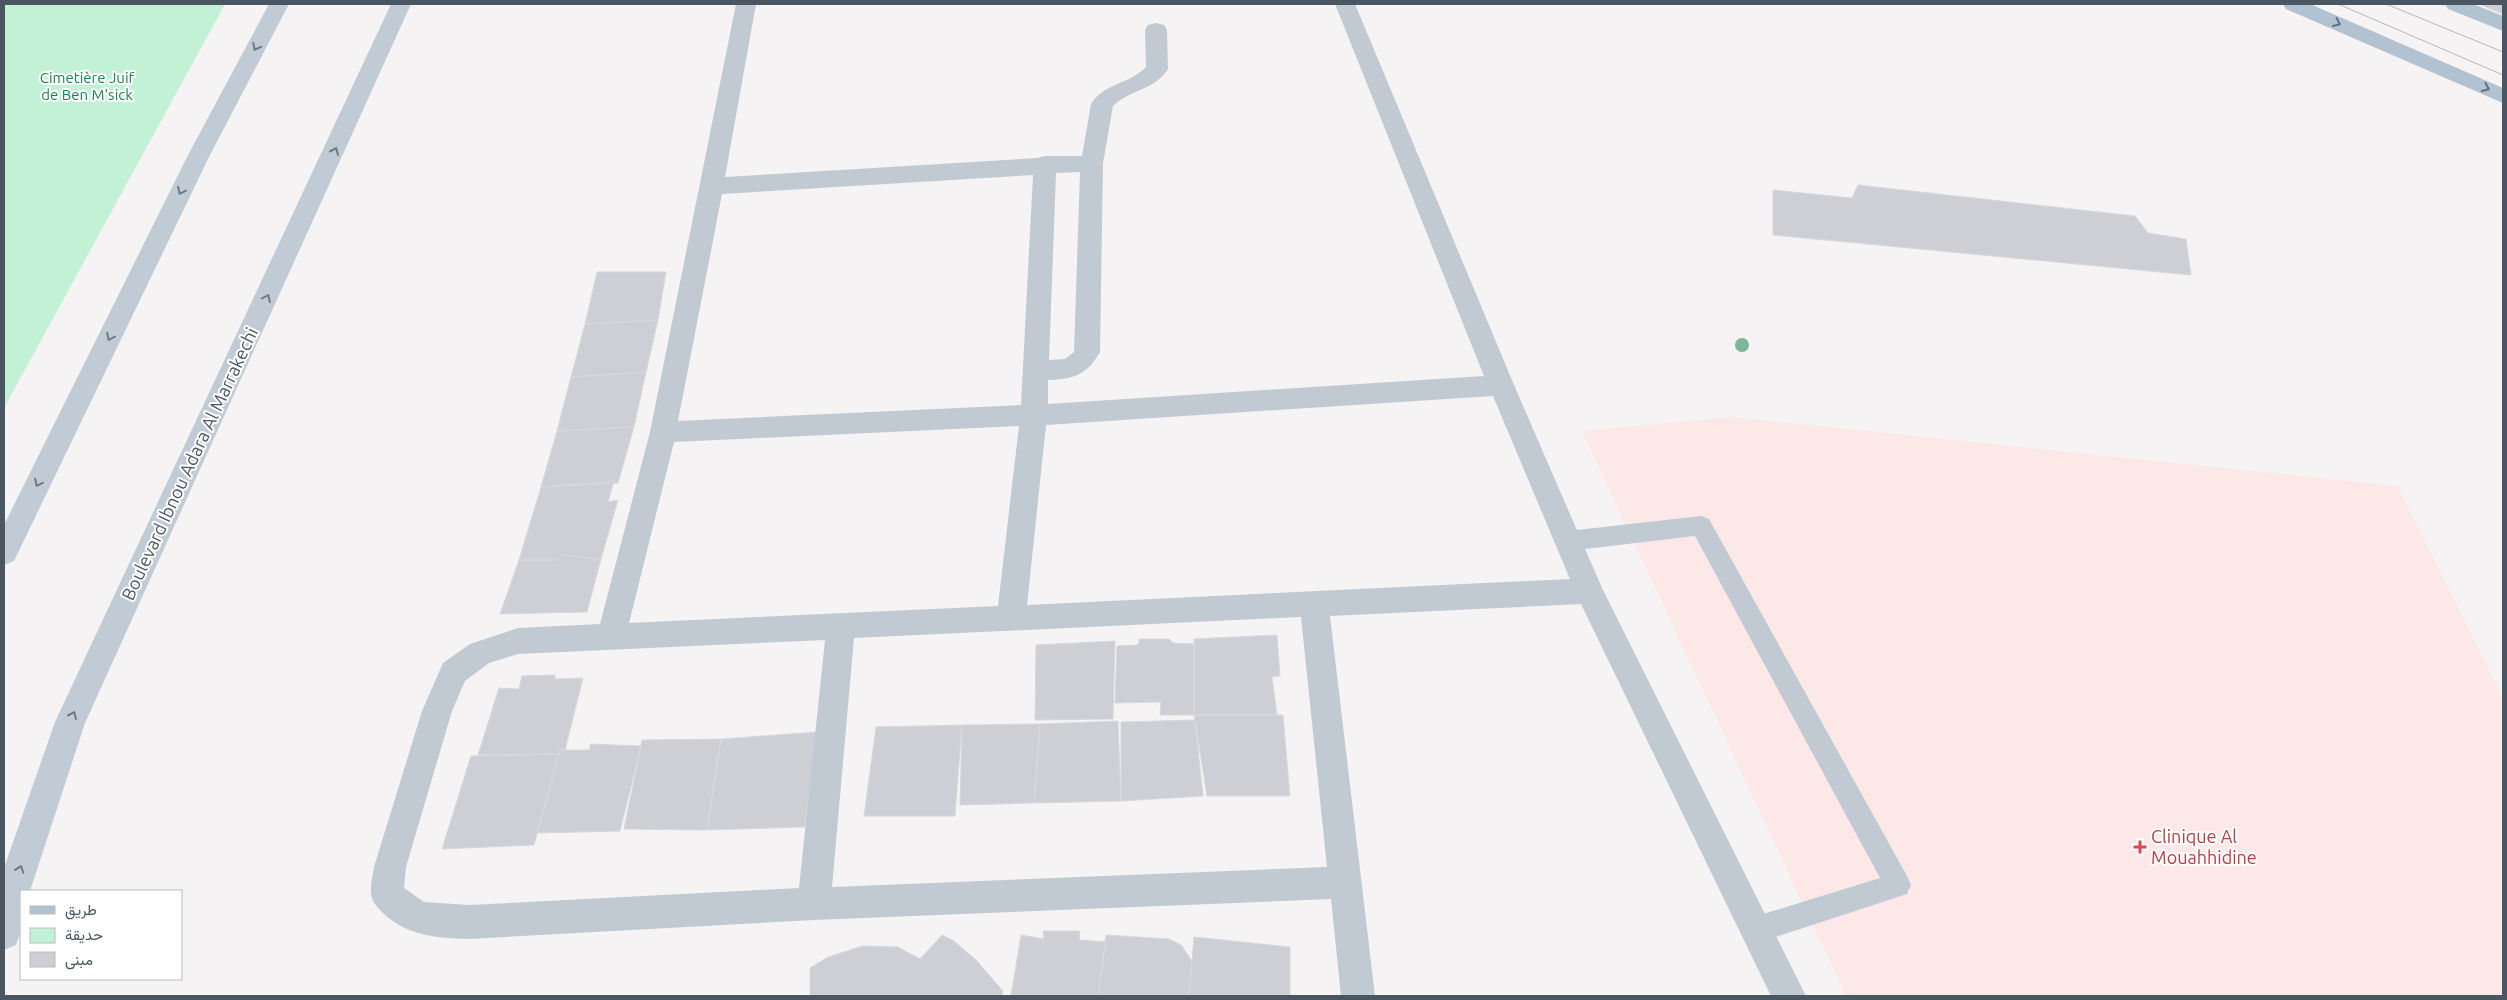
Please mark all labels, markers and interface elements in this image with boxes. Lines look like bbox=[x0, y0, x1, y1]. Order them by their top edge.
one-way arrow bbox=[2333, 18, 2341, 28]
one-way arrow bbox=[252, 42, 262, 51]
park label: Cimetière Juif de Ben M'sick bbox=[40, 69, 135, 103]
one-way arrow bbox=[2481, 82, 2490, 93]
one-way arrow bbox=[329, 147, 340, 156]
one-way arrow bbox=[177, 186, 187, 195]
one-way arrow bbox=[260, 294, 271, 303]
street label: Boulevard Ibnou Adara Al Marrakechi bbox=[117, 324, 261, 603]
one-way arrow bbox=[106, 332, 116, 341]
one-way arrow bbox=[34, 478, 44, 487]
one-way arrow bbox=[67, 711, 77, 720]
place label: Clinique Al Mouahhidine bbox=[2151, 826, 2257, 867]
marker: Clinique Al Mouahhidine bbox=[2133, 840, 2147, 854]
one-way arrow bbox=[14, 865, 24, 874]
legend bbox=[20, 890, 182, 980]
text: طريق bbox=[65, 901, 97, 920]
text: حديقة bbox=[65, 926, 103, 944]
text: مبنى bbox=[65, 951, 93, 970]

